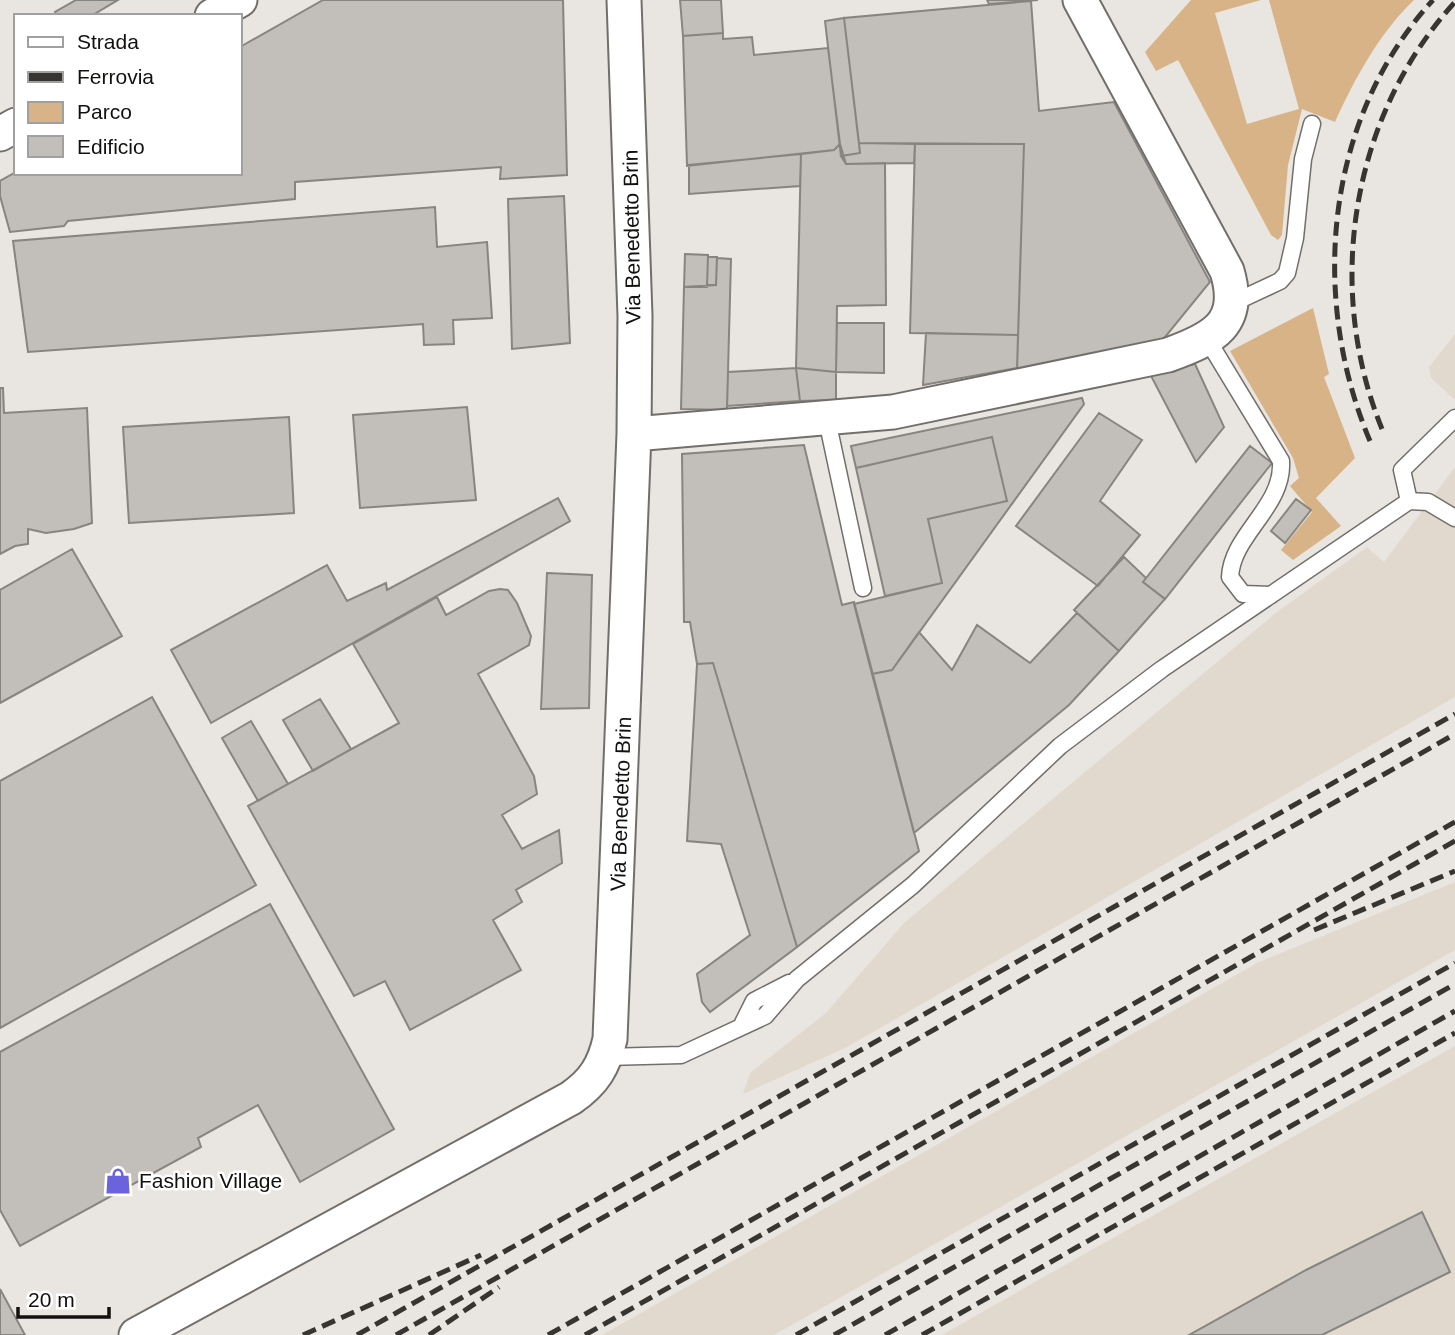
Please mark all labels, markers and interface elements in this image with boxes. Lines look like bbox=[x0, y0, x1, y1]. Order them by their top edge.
legend bbox=[14, 14, 242, 175]
text: Strada bbox=[77, 30, 139, 53]
text: Ferrovia bbox=[77, 65, 154, 88]
text: Parco bbox=[77, 100, 132, 123]
text: Edificio bbox=[77, 135, 145, 158]
street label: Via Benedetto Brin bbox=[618, 149, 645, 325]
street label: Via Benedetto Brin bbox=[606, 716, 635, 892]
shop icon: Fashion Village bbox=[103, 1166, 133, 1196]
place label: Fashion Village bbox=[139, 1169, 282, 1192]
scale bar bbox=[18, 1276, 108, 1320]
text: 20 m bbox=[28, 1288, 75, 1311]

